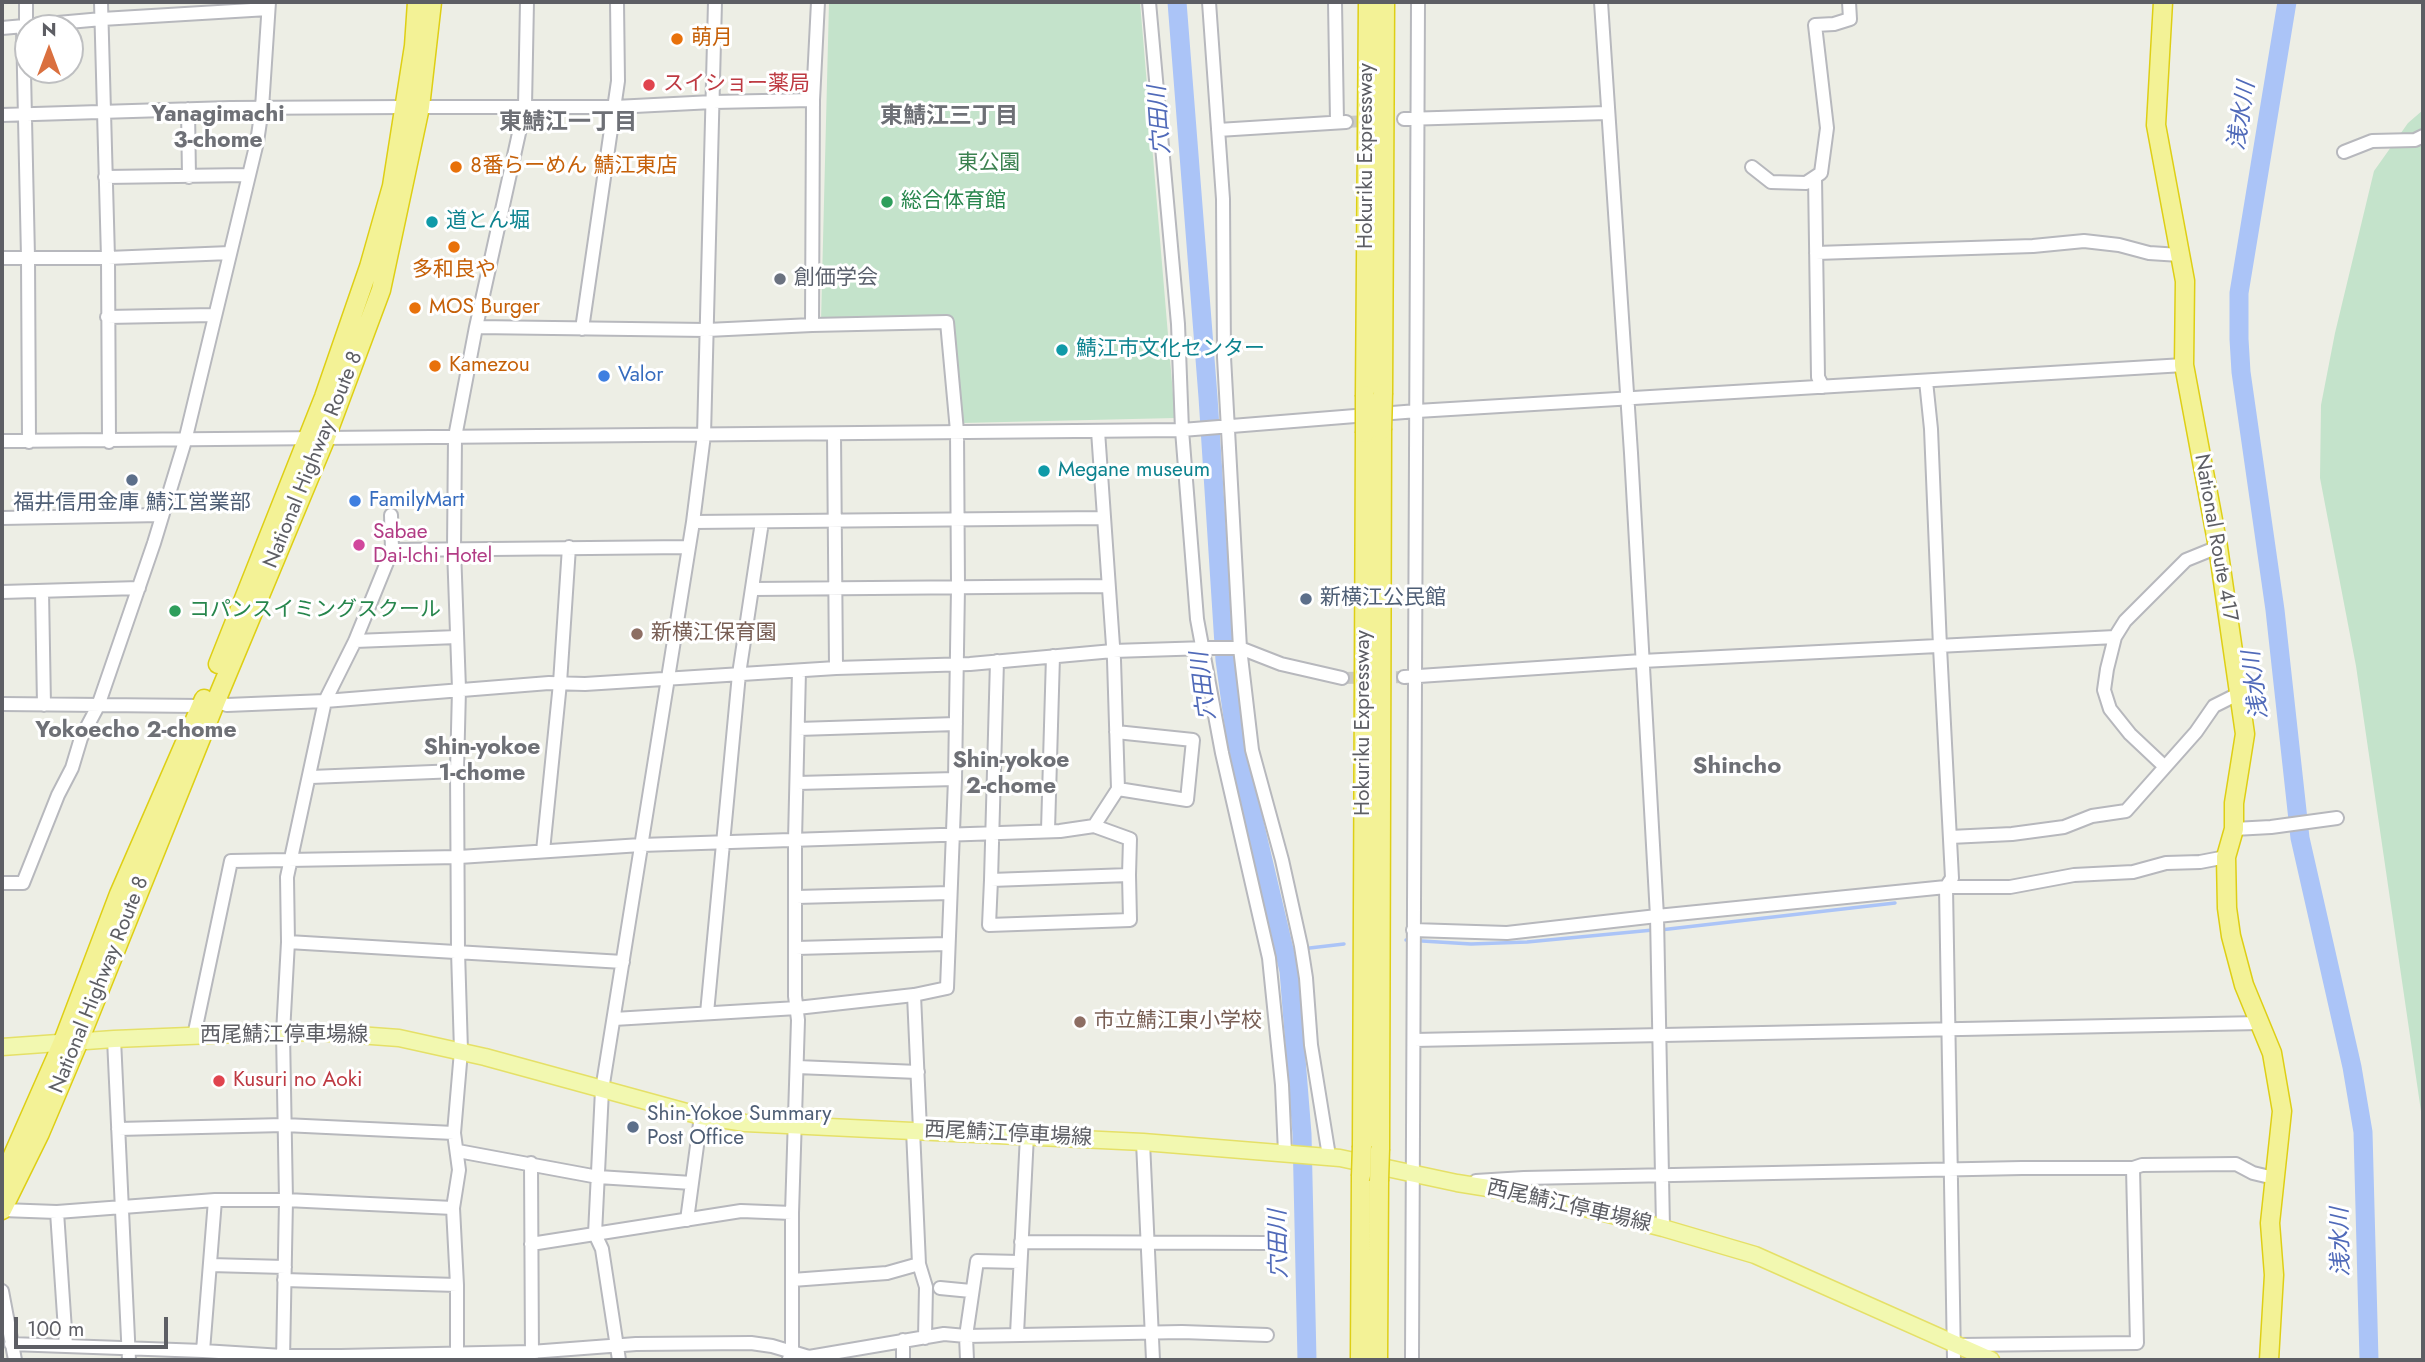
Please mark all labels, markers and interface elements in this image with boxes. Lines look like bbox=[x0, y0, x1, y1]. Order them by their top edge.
north arrow bbox=[14, 14, 84, 84]
text: N bbox=[41, 16, 57, 43]
place label: 萌月 bbox=[691, 26, 733, 52]
marker: 萌月 bbox=[669, 31, 685, 47]
street label: Hokuriku Expressway bbox=[1354, 63, 1380, 249]
place label: スイショー薬局 bbox=[663, 72, 810, 98]
marker: スイショー薬局 bbox=[641, 77, 657, 93]
water label: 浅水川 bbox=[2224, 80, 2262, 152]
water label: 穴田川 bbox=[1145, 85, 1177, 155]
district label: Yanagimachi 3-chome bbox=[151, 101, 285, 155]
district label: 東鯖江三丁目 bbox=[880, 103, 1018, 131]
district label: 東鯖江一丁目 bbox=[499, 109, 637, 137]
park label: 東公園 bbox=[958, 151, 1020, 177]
place label: ８番らーめん 鯖江東店 bbox=[470, 154, 677, 180]
marker: ８番らーめん 鯖江東店 bbox=[448, 159, 464, 175]
place label: 総合体育館 bbox=[901, 189, 1006, 215]
marker: 総合体育館 bbox=[879, 194, 895, 210]
place label: 道とん堀 bbox=[446, 209, 530, 235]
marker: 道とん堀 bbox=[424, 214, 440, 230]
marker: 多和良や bbox=[446, 239, 462, 255]
place label: 多和良や bbox=[412, 258, 496, 284]
place label: 創価学会 bbox=[794, 266, 878, 292]
marker: 創価学会 bbox=[772, 271, 788, 287]
place label: MOS Burger bbox=[429, 295, 540, 321]
marker: MOS Burger bbox=[407, 300, 423, 316]
place label: 鯖江市文化センター bbox=[1076, 337, 1265, 363]
marker: 鯖江市文化センター bbox=[1054, 342, 1070, 358]
street label: National Highway Route 8 bbox=[259, 348, 369, 572]
place label: Kamezou bbox=[449, 353, 530, 379]
marker: Kamezou bbox=[427, 358, 443, 374]
place label: Valor bbox=[618, 363, 663, 389]
marker: Valor bbox=[596, 368, 612, 384]
street label: National Route 417 bbox=[2188, 452, 2242, 624]
place label: Megane museum bbox=[1058, 458, 1210, 484]
marker: Megane museum bbox=[1036, 463, 1052, 479]
marker: 福井信用金庫 鯖江営業部 bbox=[124, 472, 140, 488]
place label: FamilyMart bbox=[369, 488, 464, 514]
place label: 福井信用金庫 鯖江営業部 bbox=[13, 491, 251, 517]
marker: FamilyMart bbox=[347, 493, 363, 509]
place label: Sabae Dai-Ichi Hotel bbox=[373, 520, 492, 570]
marker: Sabae Dai-Ichi Hotel bbox=[351, 537, 367, 553]
place label: 新横江公民館 bbox=[1320, 586, 1446, 612]
marker: 新横江公民館 bbox=[1298, 591, 1314, 607]
place label: コパンスイミングスクール bbox=[189, 598, 441, 624]
marker: コパンスイミングスクール bbox=[167, 603, 183, 619]
place label: 新横江保育園 bbox=[651, 621, 777, 647]
marker: 新横江保育園 bbox=[629, 626, 645, 642]
street label: Hokuriku Expressway bbox=[1351, 630, 1377, 816]
water label: 浅水川 bbox=[2239, 649, 2275, 721]
water label: 穴田川 bbox=[1187, 650, 1223, 722]
district label: Yokoecho 2-chome bbox=[35, 717, 237, 745]
district label: Shin-yokoe 1-chome bbox=[423, 734, 541, 788]
district label: Shin-yokoe 2-chome bbox=[952, 747, 1070, 801]
district label: Shincho bbox=[1693, 753, 1781, 781]
street label: National Highway Route 8 bbox=[45, 873, 155, 1097]
place label: 市立鯖江東小学校 bbox=[1094, 1009, 1262, 1035]
marker: 市立鯖江東小学校 bbox=[1072, 1014, 1088, 1030]
street label: 西尾鯖江停車場線 bbox=[200, 1023, 368, 1049]
place label: Kusuri no Aoki bbox=[233, 1068, 363, 1094]
marker: Kusuri no Aoki bbox=[211, 1073, 227, 1089]
place label: Shin-Yokoe Summary Post Office bbox=[647, 1102, 832, 1152]
street label: 西尾鯖江停車場線 bbox=[923, 1118, 1093, 1152]
marker: Shin-Yokoe Summary Post Office bbox=[625, 1119, 641, 1135]
street label: 西尾鯖江停車場線 bbox=[1484, 1176, 1654, 1238]
water label: 浅水川 bbox=[2328, 1207, 2356, 1277]
water label: 穴田川 bbox=[1266, 1209, 1294, 1279]
scale bar bbox=[18, 1302, 172, 1346]
text: 100 m bbox=[27, 1314, 84, 1344]

